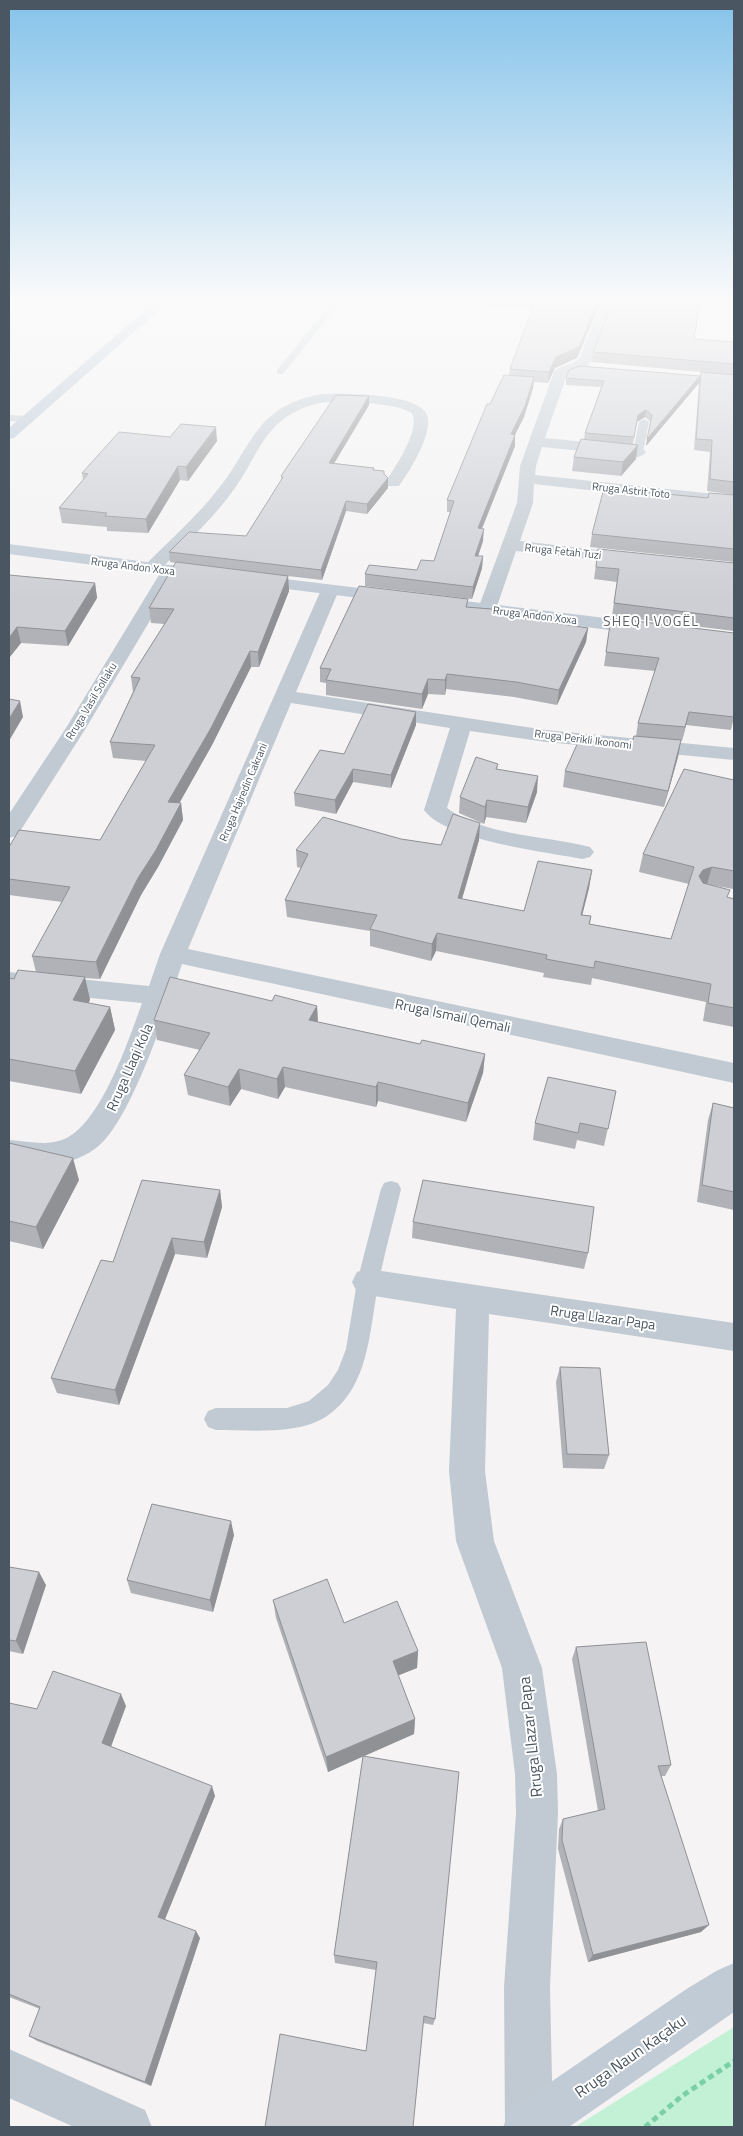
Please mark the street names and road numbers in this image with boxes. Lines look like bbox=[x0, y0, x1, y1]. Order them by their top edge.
street label: Rruga Astrit Toto bbox=[591, 478, 671, 502]
street label: Rruga Fetah Tuzi bbox=[524, 539, 602, 563]
street label: Rruga Andon Xoxa bbox=[90, 553, 176, 579]
street label: Rruga Andon Xoxa bbox=[492, 602, 578, 628]
street label: Rruga Vasil Sollaku bbox=[62, 659, 120, 743]
street label: Rruga Perikli Ikonomi bbox=[533, 725, 633, 753]
street label: Rruga Hajredin Cakrani bbox=[215, 740, 271, 844]
street label: Rruga Ismail Qemali bbox=[393, 993, 513, 1037]
street label: Rruga Llaqi Kola bbox=[100, 1020, 158, 1114]
street label: Rruga Llazar Papa bbox=[549, 1299, 657, 1335]
street label: Rruga Llazar Papa bbox=[512, 1675, 548, 1799]
street label: Rruga Naun Kaçaku bbox=[569, 2008, 691, 2104]

